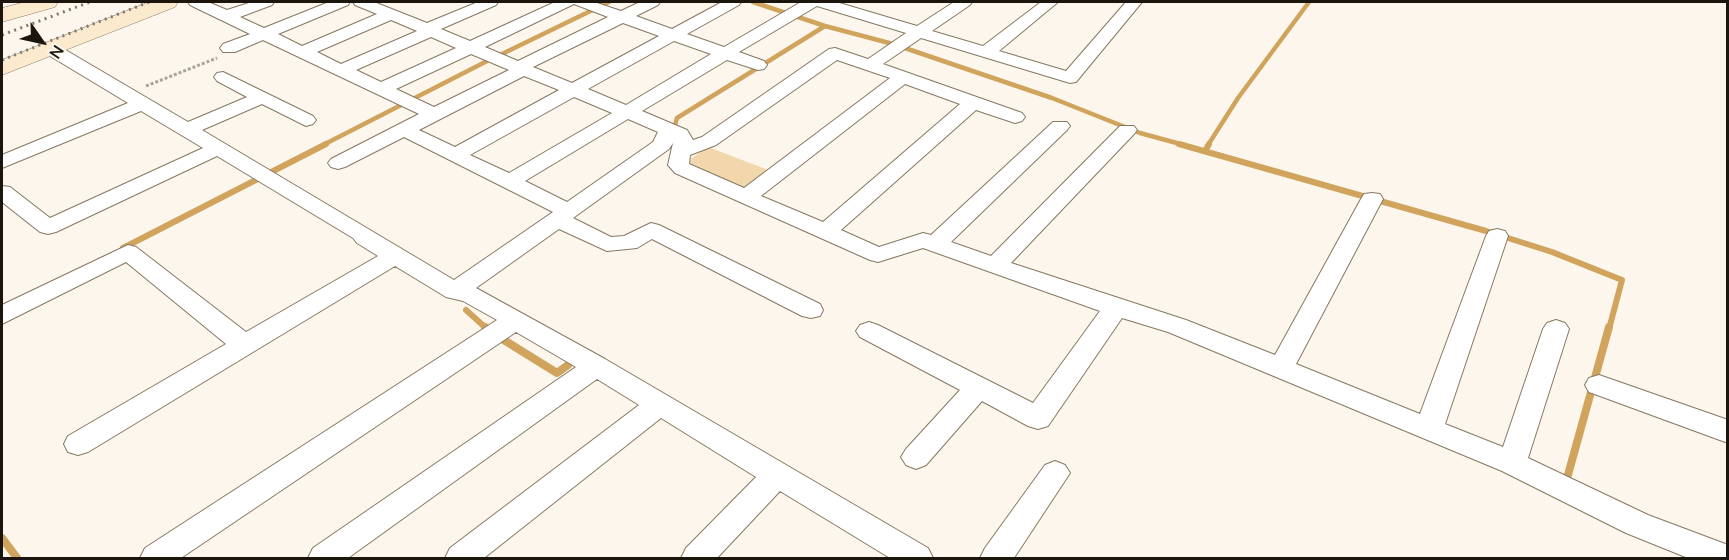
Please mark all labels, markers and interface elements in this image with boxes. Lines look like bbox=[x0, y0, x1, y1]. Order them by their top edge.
north arrow bbox=[12, 12, 72, 72]
text: N bbox=[45, 41, 69, 63]

